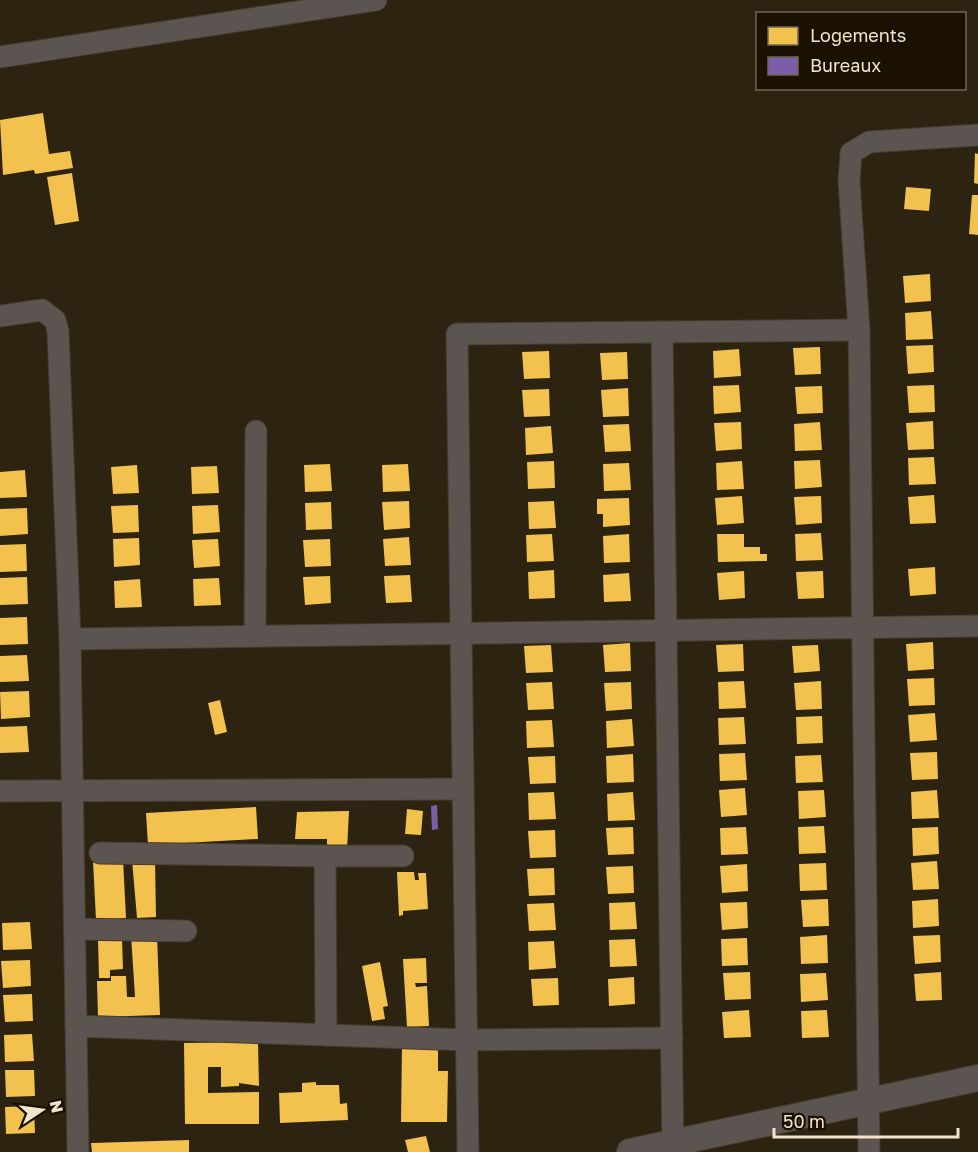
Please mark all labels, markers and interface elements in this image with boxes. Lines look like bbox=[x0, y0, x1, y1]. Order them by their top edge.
legend bbox=[756, 12, 966, 90]
text: Logements bbox=[810, 24, 906, 46]
text: Bureaux bbox=[810, 54, 881, 76]
north arrow bbox=[12, 1080, 72, 1140]
text: N bbox=[46, 1098, 68, 1115]
scale bar bbox=[774, 1101, 958, 1139]
text: 50 m bbox=[783, 1110, 825, 1132]

